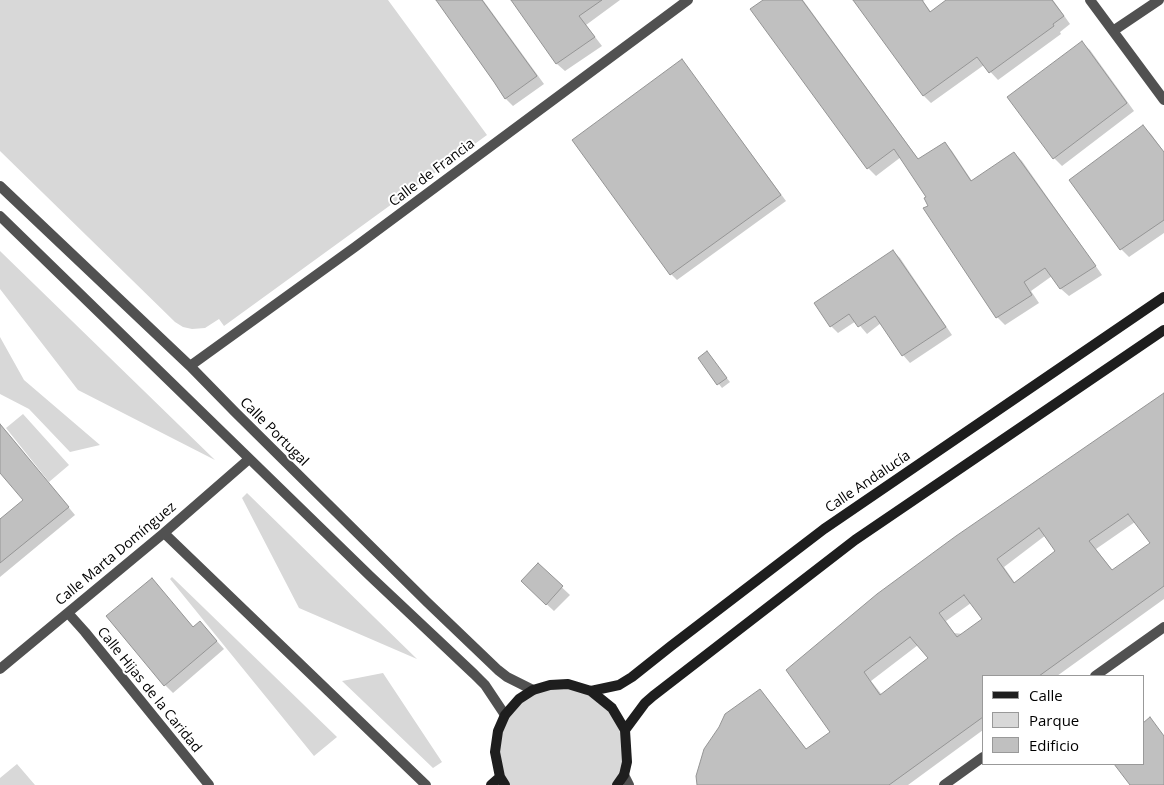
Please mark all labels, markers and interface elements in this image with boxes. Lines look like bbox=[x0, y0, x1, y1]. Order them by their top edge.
street label: Calle de Francia bbox=[386, 135, 478, 211]
street label: Calle Portugal bbox=[236, 394, 312, 470]
street label: Calle Andalucía bbox=[822, 447, 914, 517]
street label: Calle Marta Domínguez bbox=[52, 499, 180, 609]
street label: Calle Hijas de la Caridad bbox=[93, 624, 205, 756]
legend bbox=[982, 675, 1144, 765]
text: Calle bbox=[1029, 685, 1063, 705]
text: Parque bbox=[1029, 710, 1079, 730]
text: Edificio bbox=[1029, 735, 1079, 755]

